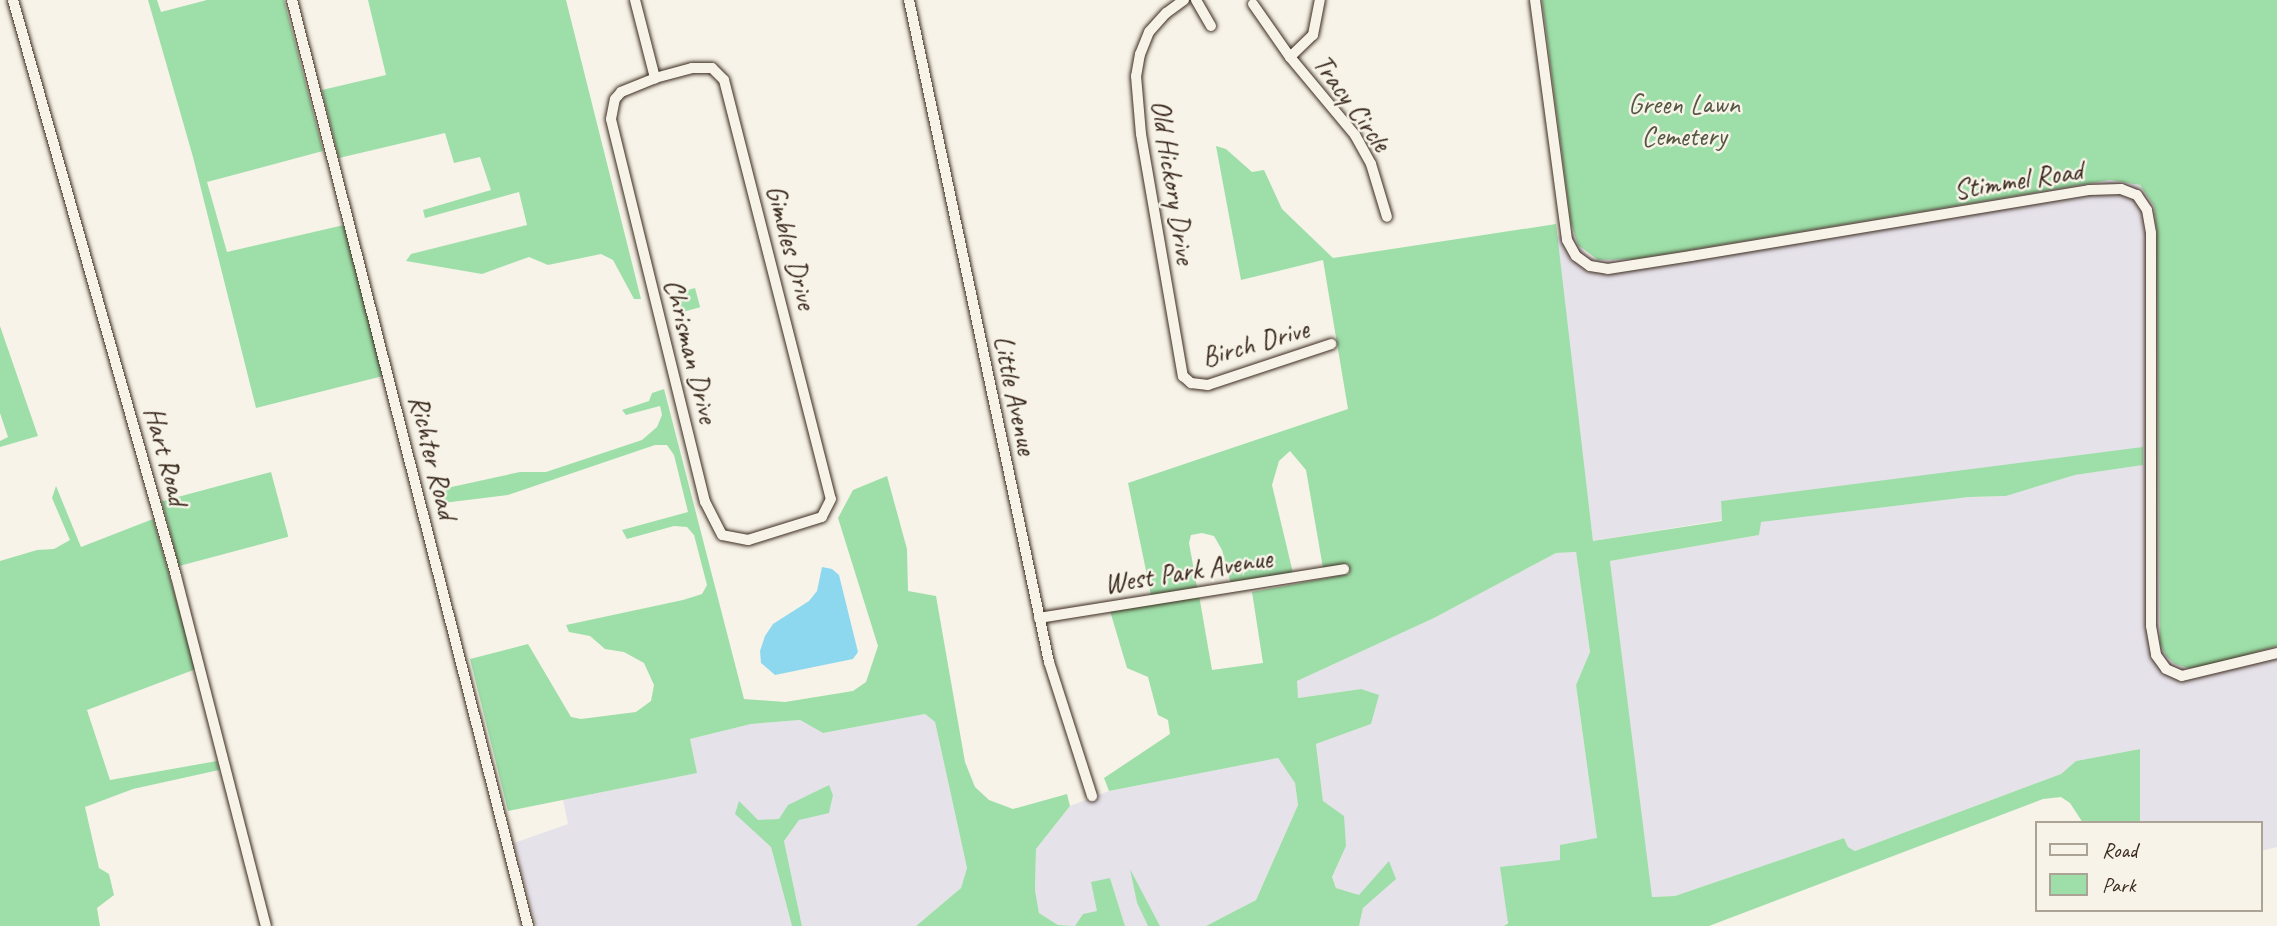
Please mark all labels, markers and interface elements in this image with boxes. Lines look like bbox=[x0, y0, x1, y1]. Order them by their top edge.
street label: Tracy Circle bbox=[1306, 48, 1398, 158]
park label: Green Lawn Cemetery bbox=[1628, 87, 1740, 153]
street label: Old Hickory Drive bbox=[1144, 98, 1202, 266]
street label: Stimmel Road bbox=[1952, 153, 2084, 207]
street label: Gimbles Drive bbox=[758, 181, 824, 313]
street label: Chrisman Drive bbox=[657, 275, 725, 427]
street label: Birch Drive bbox=[1198, 312, 1312, 374]
street label: Little Avenue bbox=[986, 332, 1044, 458]
street label: Richter Road bbox=[402, 392, 464, 522]
street label: Hart Road bbox=[137, 403, 195, 509]
street label: West Park Avenue bbox=[1101, 541, 1275, 601]
legend bbox=[2036, 821, 2263, 912]
text: Road bbox=[2102, 837, 2137, 863]
text: Park bbox=[2102, 872, 2135, 898]

